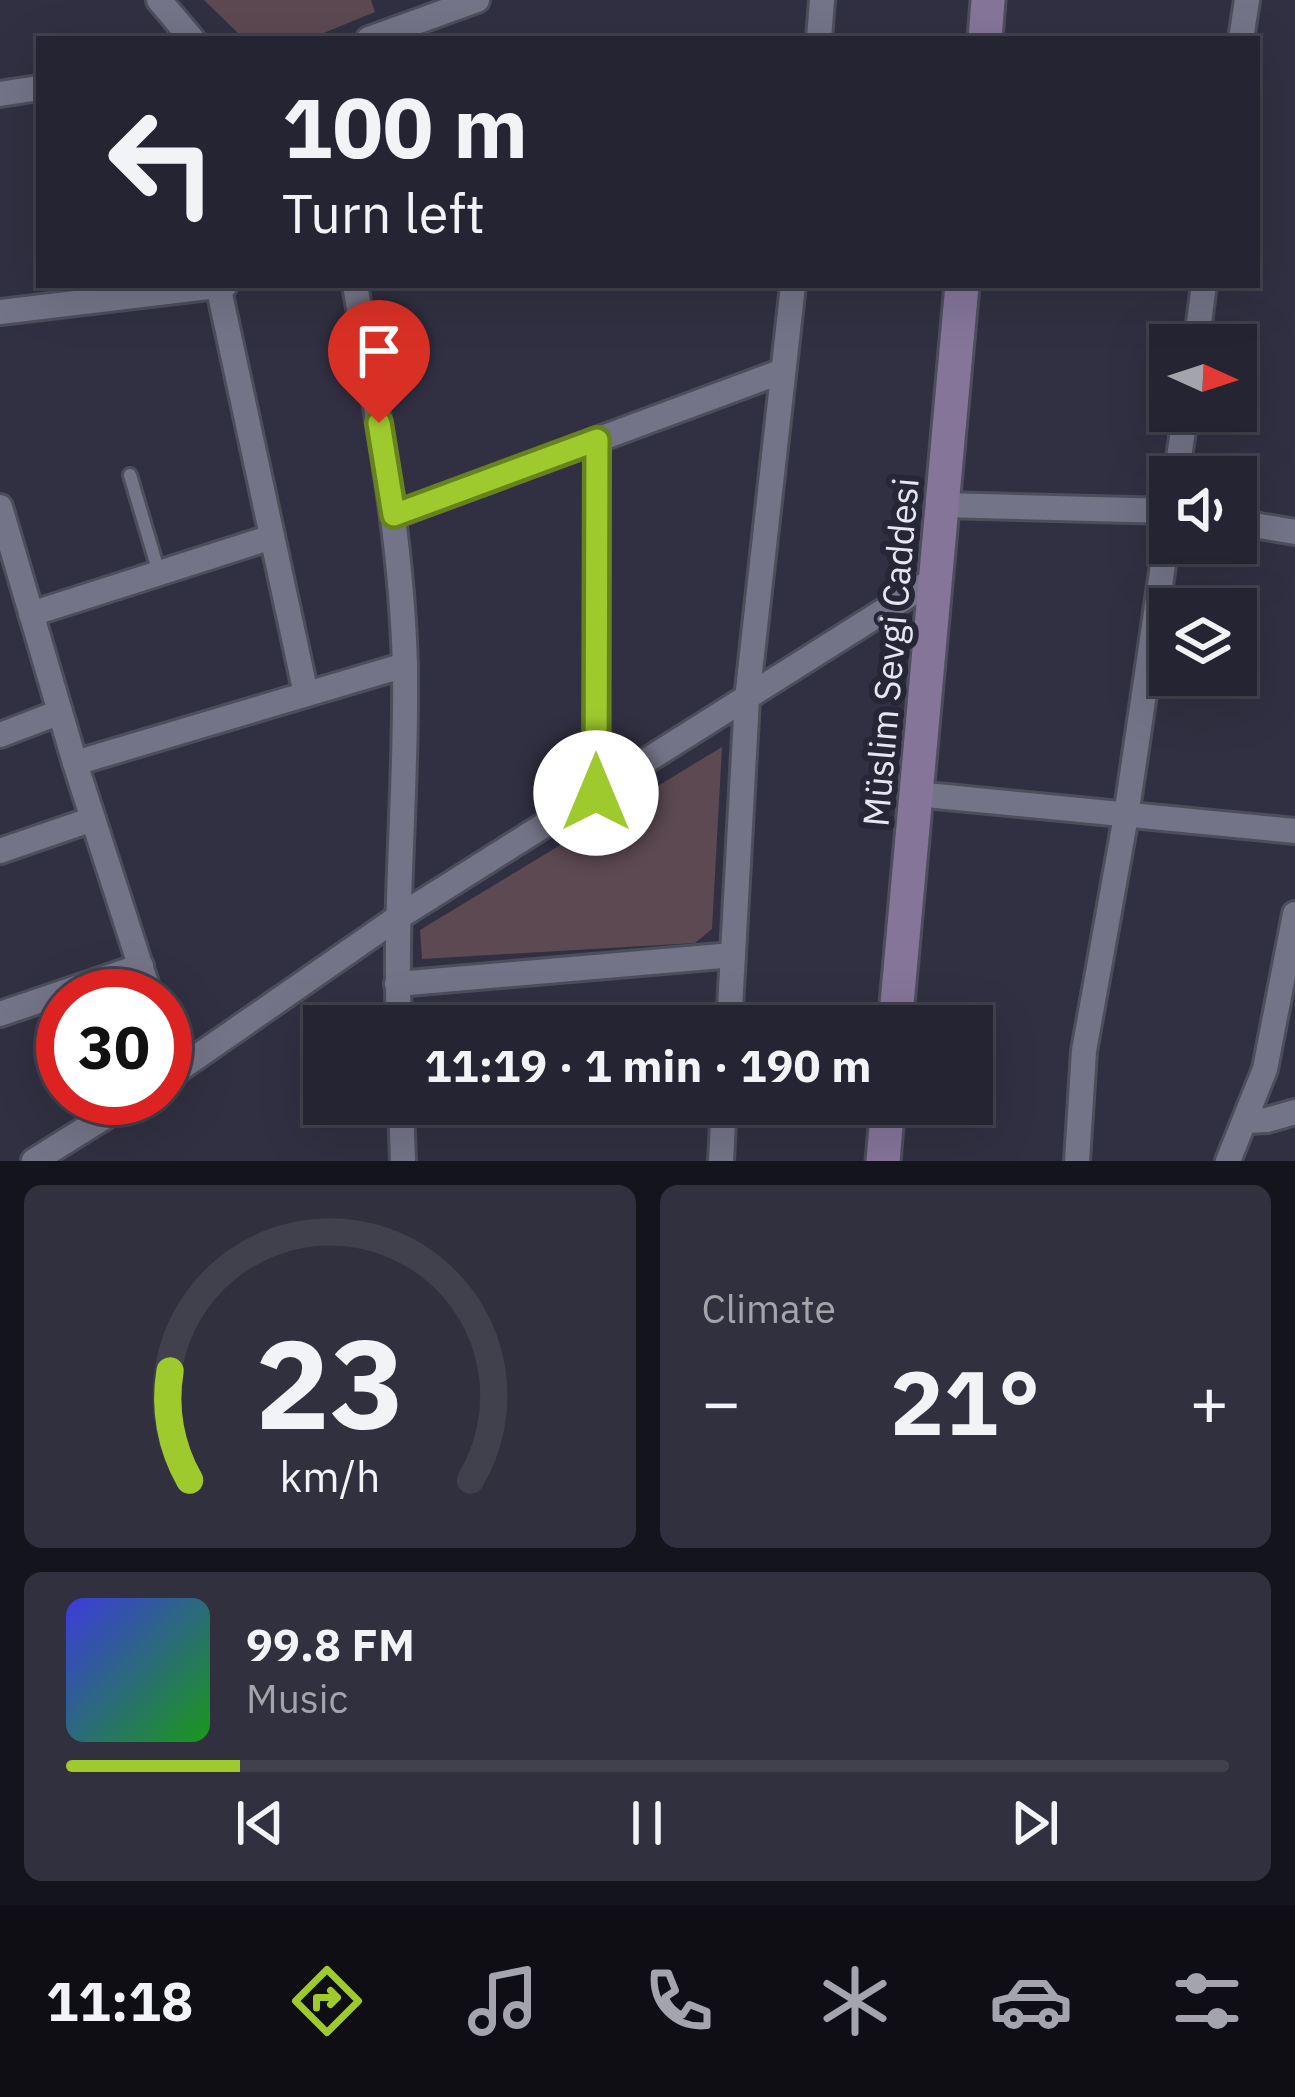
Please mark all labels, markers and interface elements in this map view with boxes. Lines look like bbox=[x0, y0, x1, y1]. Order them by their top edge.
text: 100 m bbox=[282, 72, 528, 181]
icon: left bbox=[84, 84, 240, 240]
text: Turn left bbox=[282, 178, 485, 248]
pin bbox=[328, 300, 430, 423]
icon: arrive bbox=[346, 318, 412, 384]
north arrow bbox=[1149, 324, 1257, 432]
map controls bbox=[1149, 324, 1257, 696]
button: sound bbox=[1149, 456, 1257, 564]
street label: Müslim Sevgi Caddesi bbox=[851, 476, 929, 828]
button: layers bbox=[1149, 588, 1257, 696]
position arrow bbox=[533, 730, 659, 856]
speed limit sign: 30 bbox=[36, 969, 192, 1125]
text: 11:19 · 1 min · 190 m bbox=[425, 1036, 871, 1094]
text: Climate bbox=[702, 1283, 836, 1334]
text: 23 bbox=[255, 1301, 405, 1463]
text: 21° bbox=[890, 1343, 1040, 1460]
text: − bbox=[702, 1358, 741, 1444]
text: + bbox=[1189, 1358, 1229, 1444]
text: km/h bbox=[279, 1447, 380, 1503]
text: 99.8 FM bbox=[246, 1615, 415, 1673]
text: Music bbox=[246, 1673, 348, 1724]
icon: previous bbox=[227, 1790, 293, 1856]
icon: pause bbox=[614, 1790, 680, 1856]
icon: next bbox=[1002, 1790, 1068, 1856]
icon: directions bbox=[285, 1959, 369, 2043]
icon: music bbox=[461, 1959, 545, 2043]
icon: phone bbox=[637, 1959, 721, 2043]
icon: climate bbox=[813, 1959, 897, 2043]
icon: car bbox=[989, 1959, 1073, 2043]
icon: filters bbox=[1165, 1959, 1249, 2043]
text: 11:18 bbox=[46, 1966, 193, 2036]

